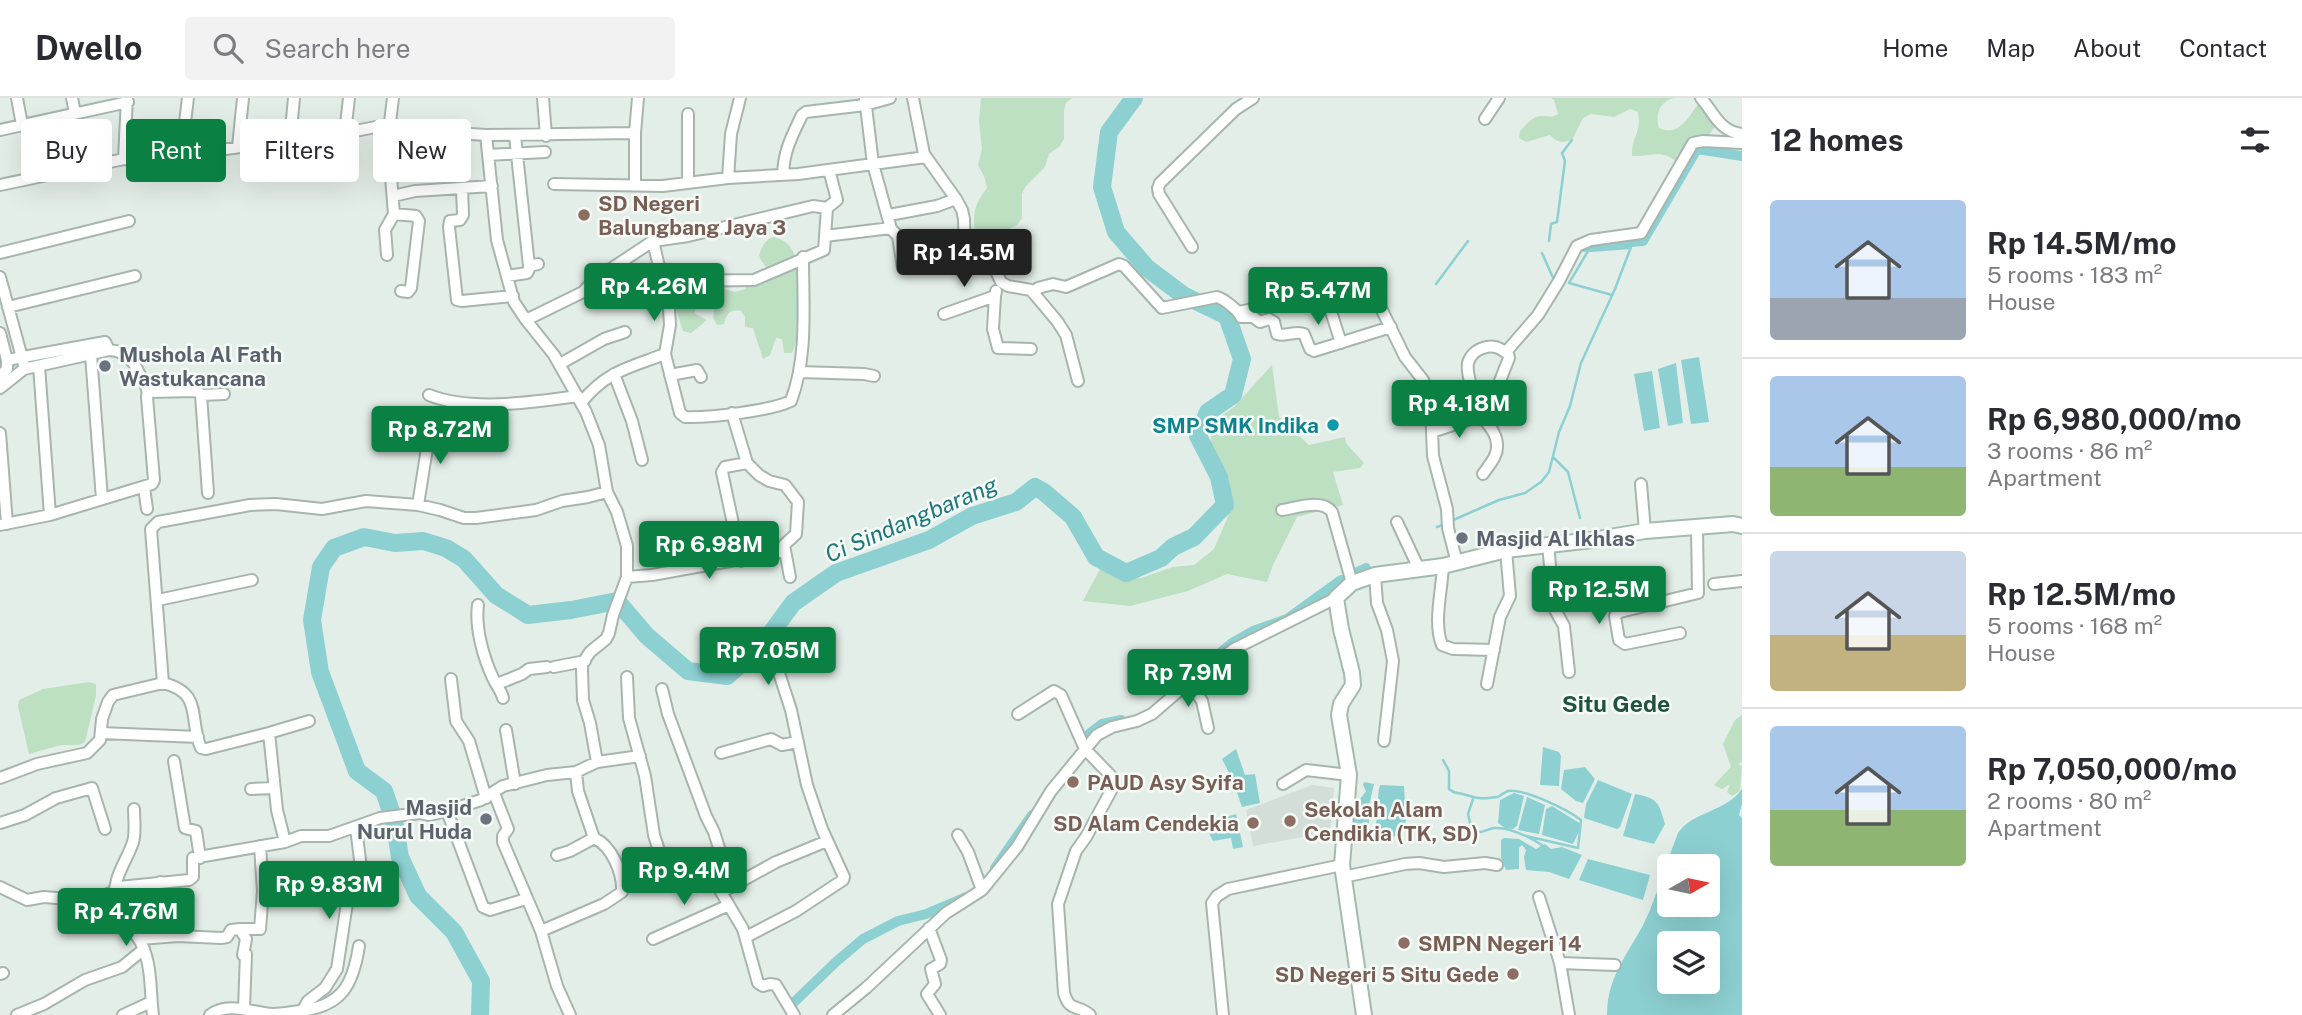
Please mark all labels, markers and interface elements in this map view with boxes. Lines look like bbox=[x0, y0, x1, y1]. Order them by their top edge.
search box bbox=[185, 17, 675, 80]
text: Dwello bbox=[35, 29, 143, 67]
icon: search bbox=[209, 29, 247, 67]
text: Search here bbox=[265, 33, 411, 64]
text: Home bbox=[1882, 34, 1948, 62]
text: Map bbox=[1986, 34, 2035, 62]
text: About bbox=[2073, 34, 2141, 62]
text: Contact bbox=[2179, 34, 2267, 62]
chip: Buy bbox=[21, 119, 112, 182]
chip: Rent bbox=[126, 119, 226, 182]
chip: Filters bbox=[240, 119, 359, 182]
chip: New bbox=[373, 119, 471, 182]
icon: filters bbox=[2236, 121, 2274, 159]
text: 12 homes bbox=[1770, 122, 1904, 158]
place label: SD Negeri Balungbang Jaya 3 bbox=[598, 191, 786, 240]
marker: SD Negeri Balungbang Jaya 3 bbox=[576, 207, 592, 223]
text: Rp 14.5M/mo bbox=[1987, 225, 2177, 261]
icon: home bbox=[1826, 228, 1910, 312]
pin: Rp 14.5M bbox=[892, 230, 1036, 289]
text: Rp 14.5M bbox=[913, 238, 1015, 265]
text: 5 rooms · 183 m² bbox=[1987, 261, 2162, 288]
pin: Rp 4.26M bbox=[582, 264, 726, 323]
pin: Rp 5.47M bbox=[1246, 268, 1390, 327]
text: Rp 4.26M bbox=[600, 272, 708, 299]
text: Rp 5.47M bbox=[1264, 276, 1372, 303]
text: House bbox=[1987, 288, 2055, 315]
place label: Mushola Al Fath Wastukancana bbox=[119, 342, 282, 391]
marker: Mushola Al Fath Wastukancana bbox=[97, 358, 113, 374]
pin: Rp 4.18M bbox=[1387, 380, 1531, 440]
text: Rp 4.18M bbox=[1408, 389, 1510, 416]
text: Rp 6,980,000/mo bbox=[1987, 401, 2242, 437]
icon: home bbox=[1826, 404, 1910, 488]
pin: Rp 8.72M bbox=[368, 406, 512, 466]
place label: SMP SMK Indika bbox=[1152, 413, 1319, 438]
text: Rp 8.72M bbox=[388, 415, 492, 442]
marker: SMP SMK Indika bbox=[1325, 417, 1341, 433]
text: 3 rooms · 86 m² bbox=[1987, 437, 2153, 464]
text: Apartment bbox=[1987, 464, 2102, 491]
water label: Ci Sindangbarang bbox=[821, 470, 1002, 567]
pin: Rp 6.98M bbox=[637, 522, 781, 581]
place label: Masjid Al Ikhlas bbox=[1476, 526, 1635, 551]
text: Rp 6.98M bbox=[655, 530, 763, 557]
marker: Masjid Al Ikhlas bbox=[1454, 530, 1470, 546]
pin: Rp 12.5M bbox=[1527, 566, 1671, 626]
text: Rp 12.5M bbox=[1548, 575, 1650, 602]
text: Rp 12.5M/mo bbox=[1987, 576, 2176, 612]
icon: home bbox=[1826, 579, 1910, 663]
text: 5 rooms · 168 m² bbox=[1987, 612, 2162, 639]
pin: Rp 7.05M bbox=[696, 628, 840, 687]
text: Rp 7.05M bbox=[716, 636, 820, 663]
text: House bbox=[1987, 639, 2055, 666]
pin: Rp 7.9M bbox=[1123, 650, 1253, 709]
text: Rp 7.9M bbox=[1143, 658, 1233, 685]
district label: Situ Gede bbox=[1562, 690, 1670, 717]
text: Rp 7,050,000/mo bbox=[1987, 751, 2237, 787]
icon: home bbox=[1826, 754, 1910, 838]
place label: PAUD Asy Syifa bbox=[1087, 770, 1244, 795]
marker: PAUD Asy Syifa bbox=[1065, 774, 1081, 790]
text: 2 rooms · 80 m² bbox=[1987, 787, 2152, 814]
place label: Masjid Nurul Huda bbox=[357, 795, 472, 844]
place label: Sekolah Alam Cendikia (TK, SD) bbox=[1304, 797, 1479, 846]
marker: Masjid Nurul Huda bbox=[478, 811, 494, 827]
place label: SD Alam Cendekia bbox=[1053, 811, 1239, 836]
marker: Sekolah Alam Cendikia (TK, SD) bbox=[1282, 813, 1298, 829]
text: Apartment bbox=[1987, 814, 2102, 841]
marker: SD Alam Cendekia bbox=[1245, 815, 1261, 831]
pin: Rp 9.4M bbox=[619, 848, 749, 907]
north arrow bbox=[1657, 854, 1720, 917]
map controls bbox=[1657, 854, 1720, 994]
text: Rp 9.4M bbox=[638, 856, 730, 883]
pin: Rp 9.83M bbox=[257, 862, 401, 921]
text: Rp 9.83M bbox=[275, 870, 383, 897]
pin: Rp 4.76M bbox=[54, 888, 198, 948]
text: Rp 4.76M bbox=[74, 897, 178, 924]
place label: SMPN Negeri 14 bbox=[1418, 931, 1582, 956]
button: layers bbox=[1657, 931, 1720, 994]
marker: SMPN Negeri 14 bbox=[1396, 935, 1412, 951]
place label: SD Negeri 5 Situ Gede bbox=[1275, 962, 1499, 987]
marker: SD Negeri 5 Situ Gede bbox=[1505, 966, 1521, 982]

